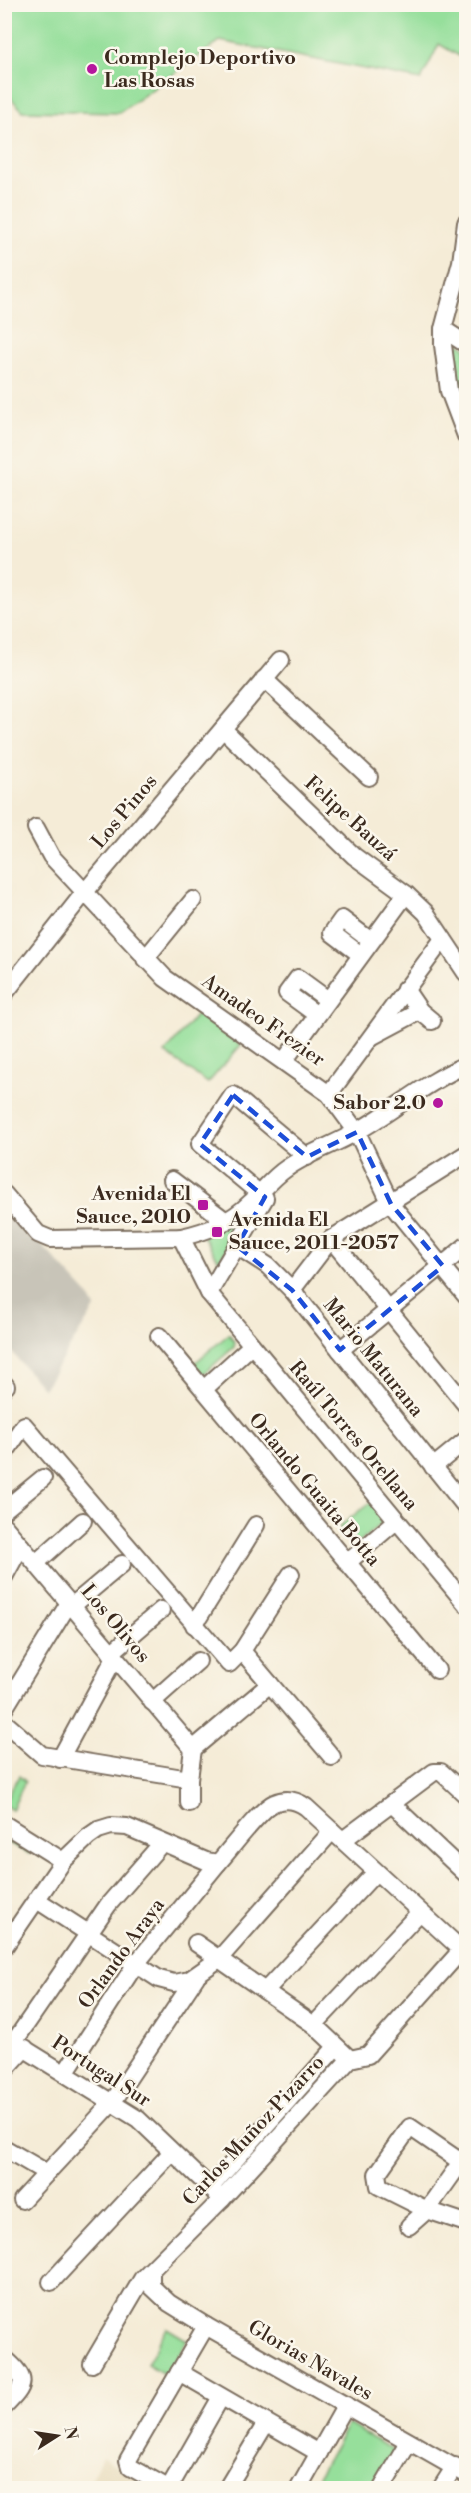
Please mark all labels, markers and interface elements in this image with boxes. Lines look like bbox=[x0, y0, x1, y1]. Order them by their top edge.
place label: Complejo Deportivo Las Rosas bbox=[104, 46, 296, 94]
marker: Complejo Deportivo Las Rosas bbox=[85, 62, 99, 76]
street label: Los Pinos bbox=[87, 770, 163, 854]
street label: Felipe Bauzá bbox=[299, 771, 402, 868]
street label: Amadeo Frezier bbox=[196, 969, 330, 1073]
place label: Sabor 2.0 bbox=[334, 1091, 426, 1116]
marker: Sabor 2.0 bbox=[431, 1096, 445, 1110]
place label: Avenida El Sauce, 2010 bbox=[76, 1182, 191, 1230]
marker: Avenida El Sauce, 2010 bbox=[196, 1198, 210, 1212]
place label: Avenida El Sauce, 2011-2057 bbox=[228, 1208, 399, 1256]
marker: Avenida El Sauce, 2011-2057 bbox=[210, 1225, 224, 1239]
street label: Mario Maturana bbox=[317, 1293, 429, 1423]
street label: Raúl Torres Orellana bbox=[283, 1356, 424, 1517]
street label: Orlando Guaita Botta bbox=[243, 1408, 386, 1572]
street label: Los Olivos bbox=[75, 1580, 155, 1668]
street label: Orlando Araya bbox=[73, 1893, 171, 2014]
street label: Portugal Sur bbox=[47, 2031, 156, 2114]
street label: Carlos Muñoz Pizarro bbox=[178, 2050, 330, 2212]
street label: Glorias Navales bbox=[243, 2315, 377, 2407]
north arrow bbox=[27, 2406, 87, 2466]
text: N bbox=[60, 2425, 82, 2442]

